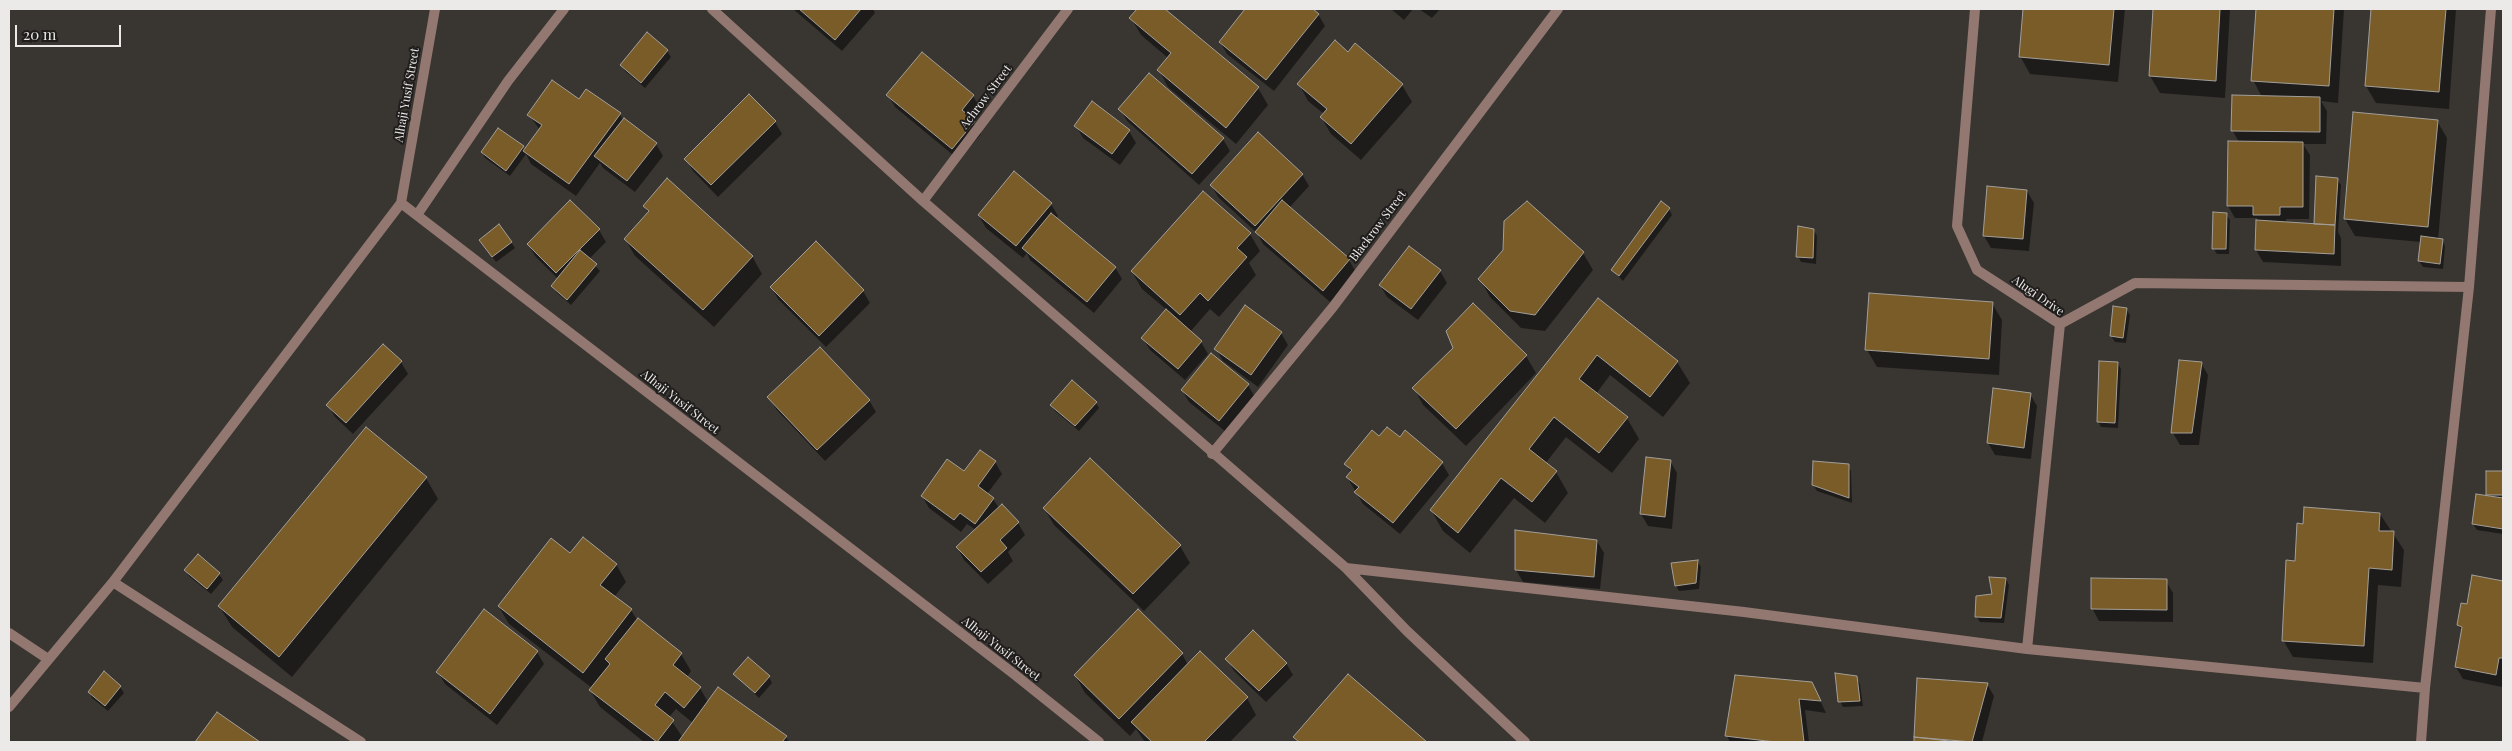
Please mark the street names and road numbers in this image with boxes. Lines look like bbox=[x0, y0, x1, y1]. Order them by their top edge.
street label: Alhaji Yusif Street bbox=[392, 47, 422, 143]
street label: Achrow Street bbox=[957, 62, 1015, 132]
street label: Blackrow Street bbox=[1347, 188, 1409, 264]
street label: Alugi Drive bbox=[2009, 273, 2067, 319]
street label: Alhaji Yusif Street bbox=[638, 367, 722, 437]
street label: Alhaji Yusif Street bbox=[959, 614, 1043, 684]

